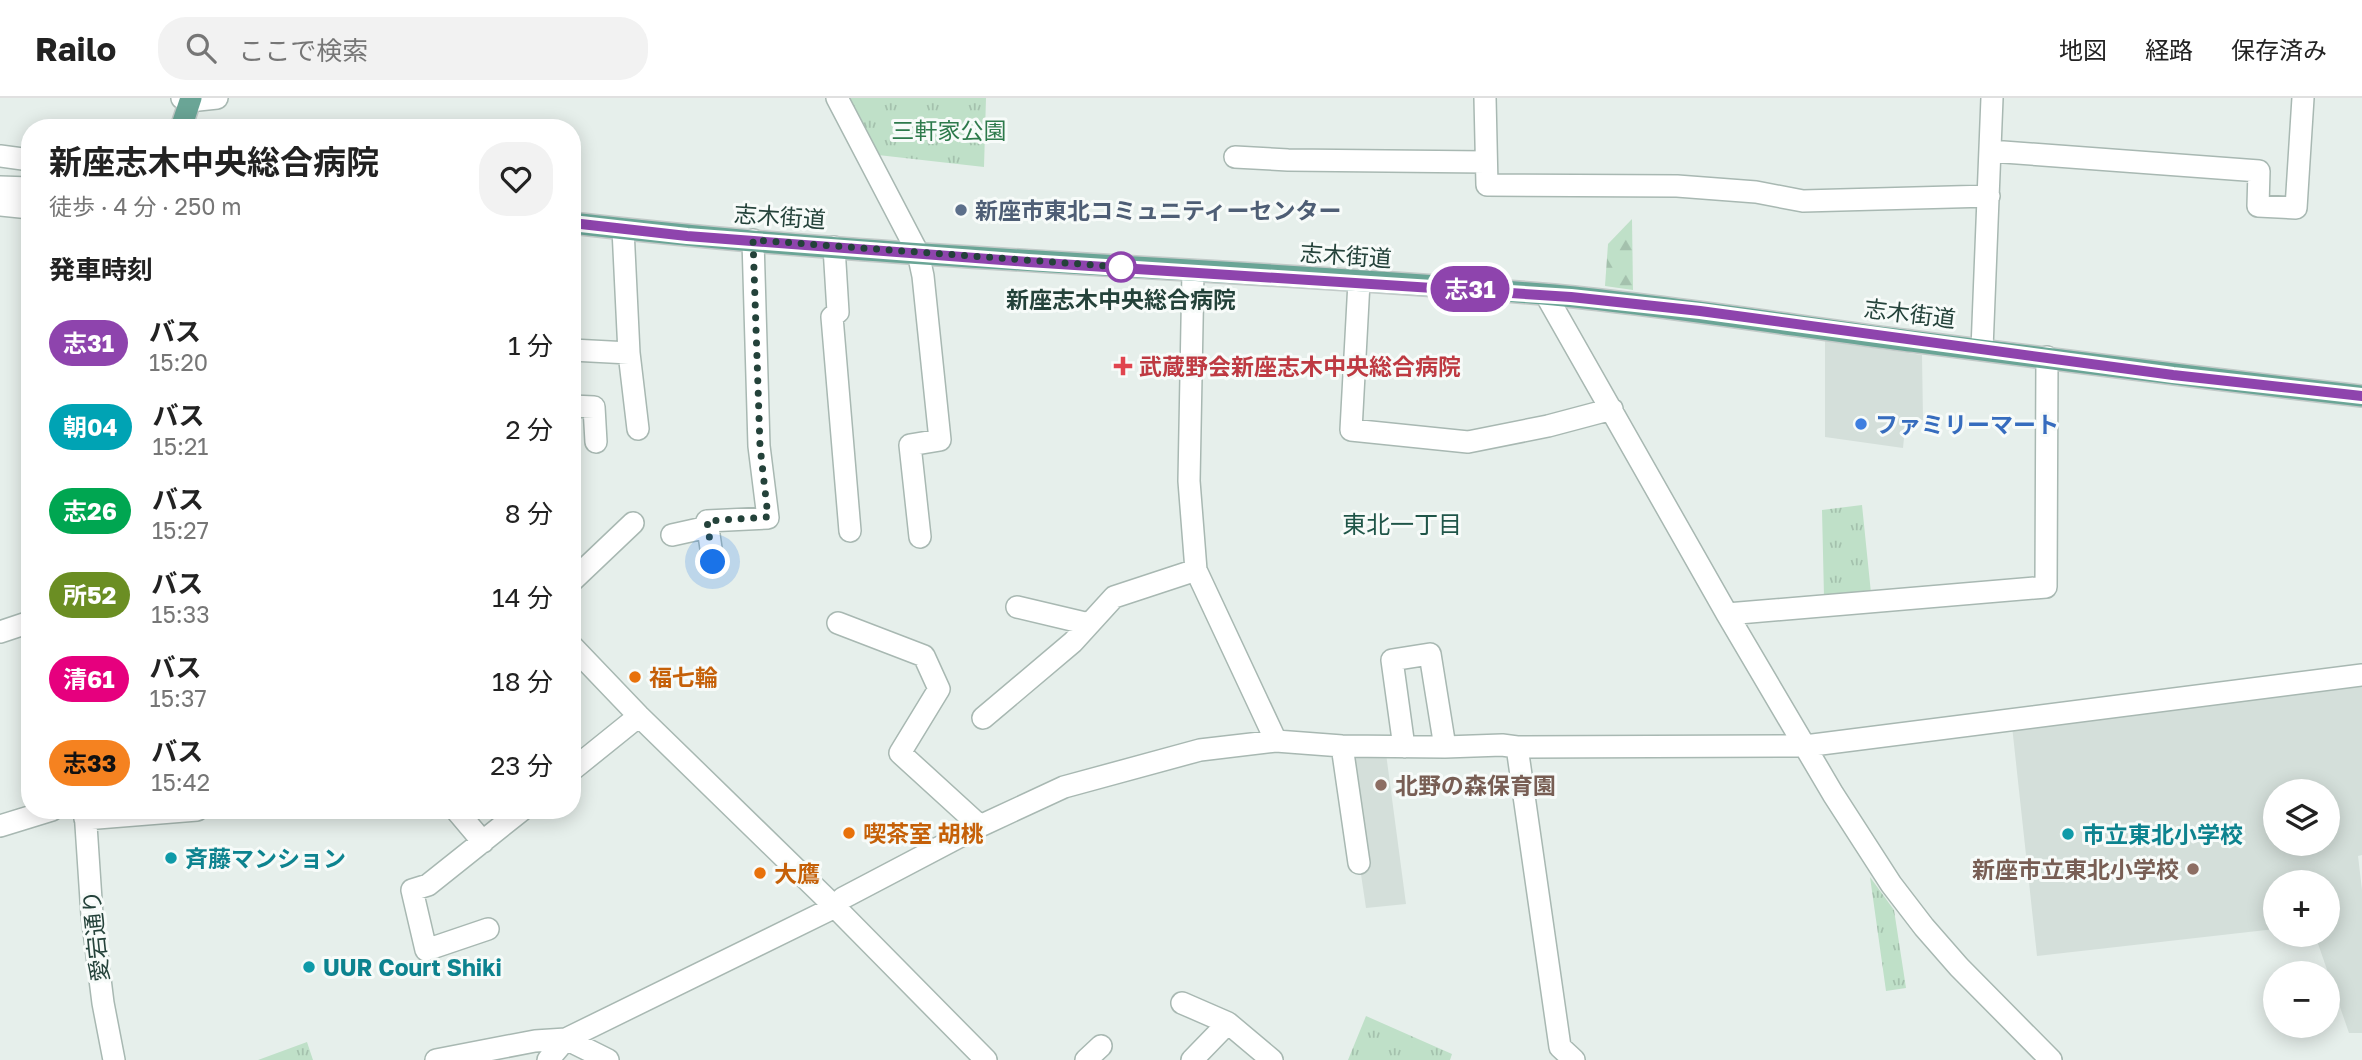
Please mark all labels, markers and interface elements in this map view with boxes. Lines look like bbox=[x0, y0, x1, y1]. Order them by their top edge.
search box bbox=[158, 17, 648, 80]
text: Railo bbox=[35, 29, 116, 68]
icon: search bbox=[182, 29, 220, 67]
text: ここで検索 bbox=[238, 35, 368, 66]
text: 地図 bbox=[2059, 35, 2107, 64]
text: 経路 bbox=[2145, 35, 2193, 64]
text: 保存済み bbox=[2231, 35, 2327, 64]
park label: 三軒家公園 bbox=[892, 116, 1007, 144]
text: 新座志木中央総合病院 bbox=[49, 142, 379, 181]
button: heart bbox=[479, 142, 553, 216]
text: 徒歩 · 4 分 · 250 m bbox=[49, 192, 242, 220]
place label: 新座市東北コミュニティーセンター bbox=[975, 196, 1342, 224]
street label: 志木街道 bbox=[733, 199, 827, 233]
marker: 新座市東北コミュニティーセンター bbox=[953, 202, 969, 218]
street label: 志木街道 bbox=[1299, 238, 1393, 272]
marker: 新座志木中央総合病院 bbox=[1106, 252, 1136, 282]
text: 発車時刻 bbox=[49, 254, 153, 285]
line badge: 志31 bbox=[1430, 266, 1510, 312]
text: 志31 bbox=[1445, 274, 1496, 303]
place label: 新座志木中央総合病院 bbox=[1006, 285, 1236, 313]
street label: 志木街道 bbox=[1863, 293, 1957, 333]
text: バス bbox=[149, 316, 201, 347]
text: 志31 bbox=[63, 328, 114, 357]
text: 1 分 bbox=[508, 330, 553, 361]
text: 15:20 bbox=[149, 348, 208, 376]
place label: 武蔵野会新座志木中央総合病院 bbox=[1139, 352, 1461, 380]
marker: 武蔵野会新座志木中央総合病院 bbox=[1113, 356, 1133, 376]
text: バス bbox=[153, 400, 205, 431]
place label: ファミリーマート bbox=[1875, 410, 2059, 438]
text: 朝04 bbox=[63, 412, 118, 441]
text: 2 分 bbox=[505, 414, 553, 445]
marker: ファミリーマート bbox=[1853, 416, 1869, 432]
text: 15:21 bbox=[153, 432, 209, 460]
text: バス bbox=[152, 484, 204, 515]
text: 志26 bbox=[63, 496, 117, 525]
text: 8 分 bbox=[505, 498, 553, 529]
district label: 東北一丁目 bbox=[1342, 509, 1462, 538]
text: 15:27 bbox=[152, 516, 209, 544]
your location bbox=[695, 544, 730, 579]
text: バス bbox=[151, 568, 203, 599]
text: 所52 bbox=[63, 580, 116, 609]
text: 14 分 bbox=[492, 582, 553, 613]
text: 15:33 bbox=[151, 600, 210, 628]
text: バス bbox=[150, 652, 202, 683]
place label: 福七輪 bbox=[649, 663, 718, 691]
text: 清61 bbox=[63, 664, 115, 693]
text: 18 分 bbox=[492, 666, 553, 697]
marker: 福七輪 bbox=[627, 669, 643, 685]
text: 15:37 bbox=[150, 684, 207, 712]
text: バス bbox=[151, 736, 203, 767]
text: 志33 bbox=[63, 748, 116, 777]
text: 23 分 bbox=[490, 750, 553, 781]
text: 15:42 bbox=[151, 768, 210, 796]
place label: 北野の森保育園 bbox=[1395, 771, 1556, 799]
marker: 北野の森保育園 bbox=[1373, 777, 1389, 793]
map controls bbox=[2263, 779, 2340, 1038]
button: layers bbox=[2263, 779, 2340, 856]
place label: 喫茶室 胡桃 bbox=[863, 819, 984, 847]
place label: 市立東北小学校 bbox=[2082, 820, 2243, 848]
marker: 喫茶室 胡桃 bbox=[841, 825, 857, 841]
marker: 市立東北小学校 bbox=[2060, 826, 2076, 842]
place label: 斉藤マンション bbox=[185, 844, 346, 872]
marker: 斉藤マンション bbox=[163, 850, 179, 866]
place label: 新座市立東北小学校 bbox=[1972, 855, 2179, 883]
place label: 大鷹 bbox=[774, 859, 820, 887]
marker: 新座市立東北小学校 bbox=[2185, 861, 2201, 877]
marker: 大鷹 bbox=[752, 865, 768, 881]
button: + bbox=[2263, 870, 2340, 947]
street label: 愛宕通り bbox=[76, 889, 114, 983]
place label: UUR Court Shiki bbox=[323, 953, 502, 981]
marker: UUR Court Shiki bbox=[301, 959, 317, 975]
button: − bbox=[2263, 961, 2340, 1038]

